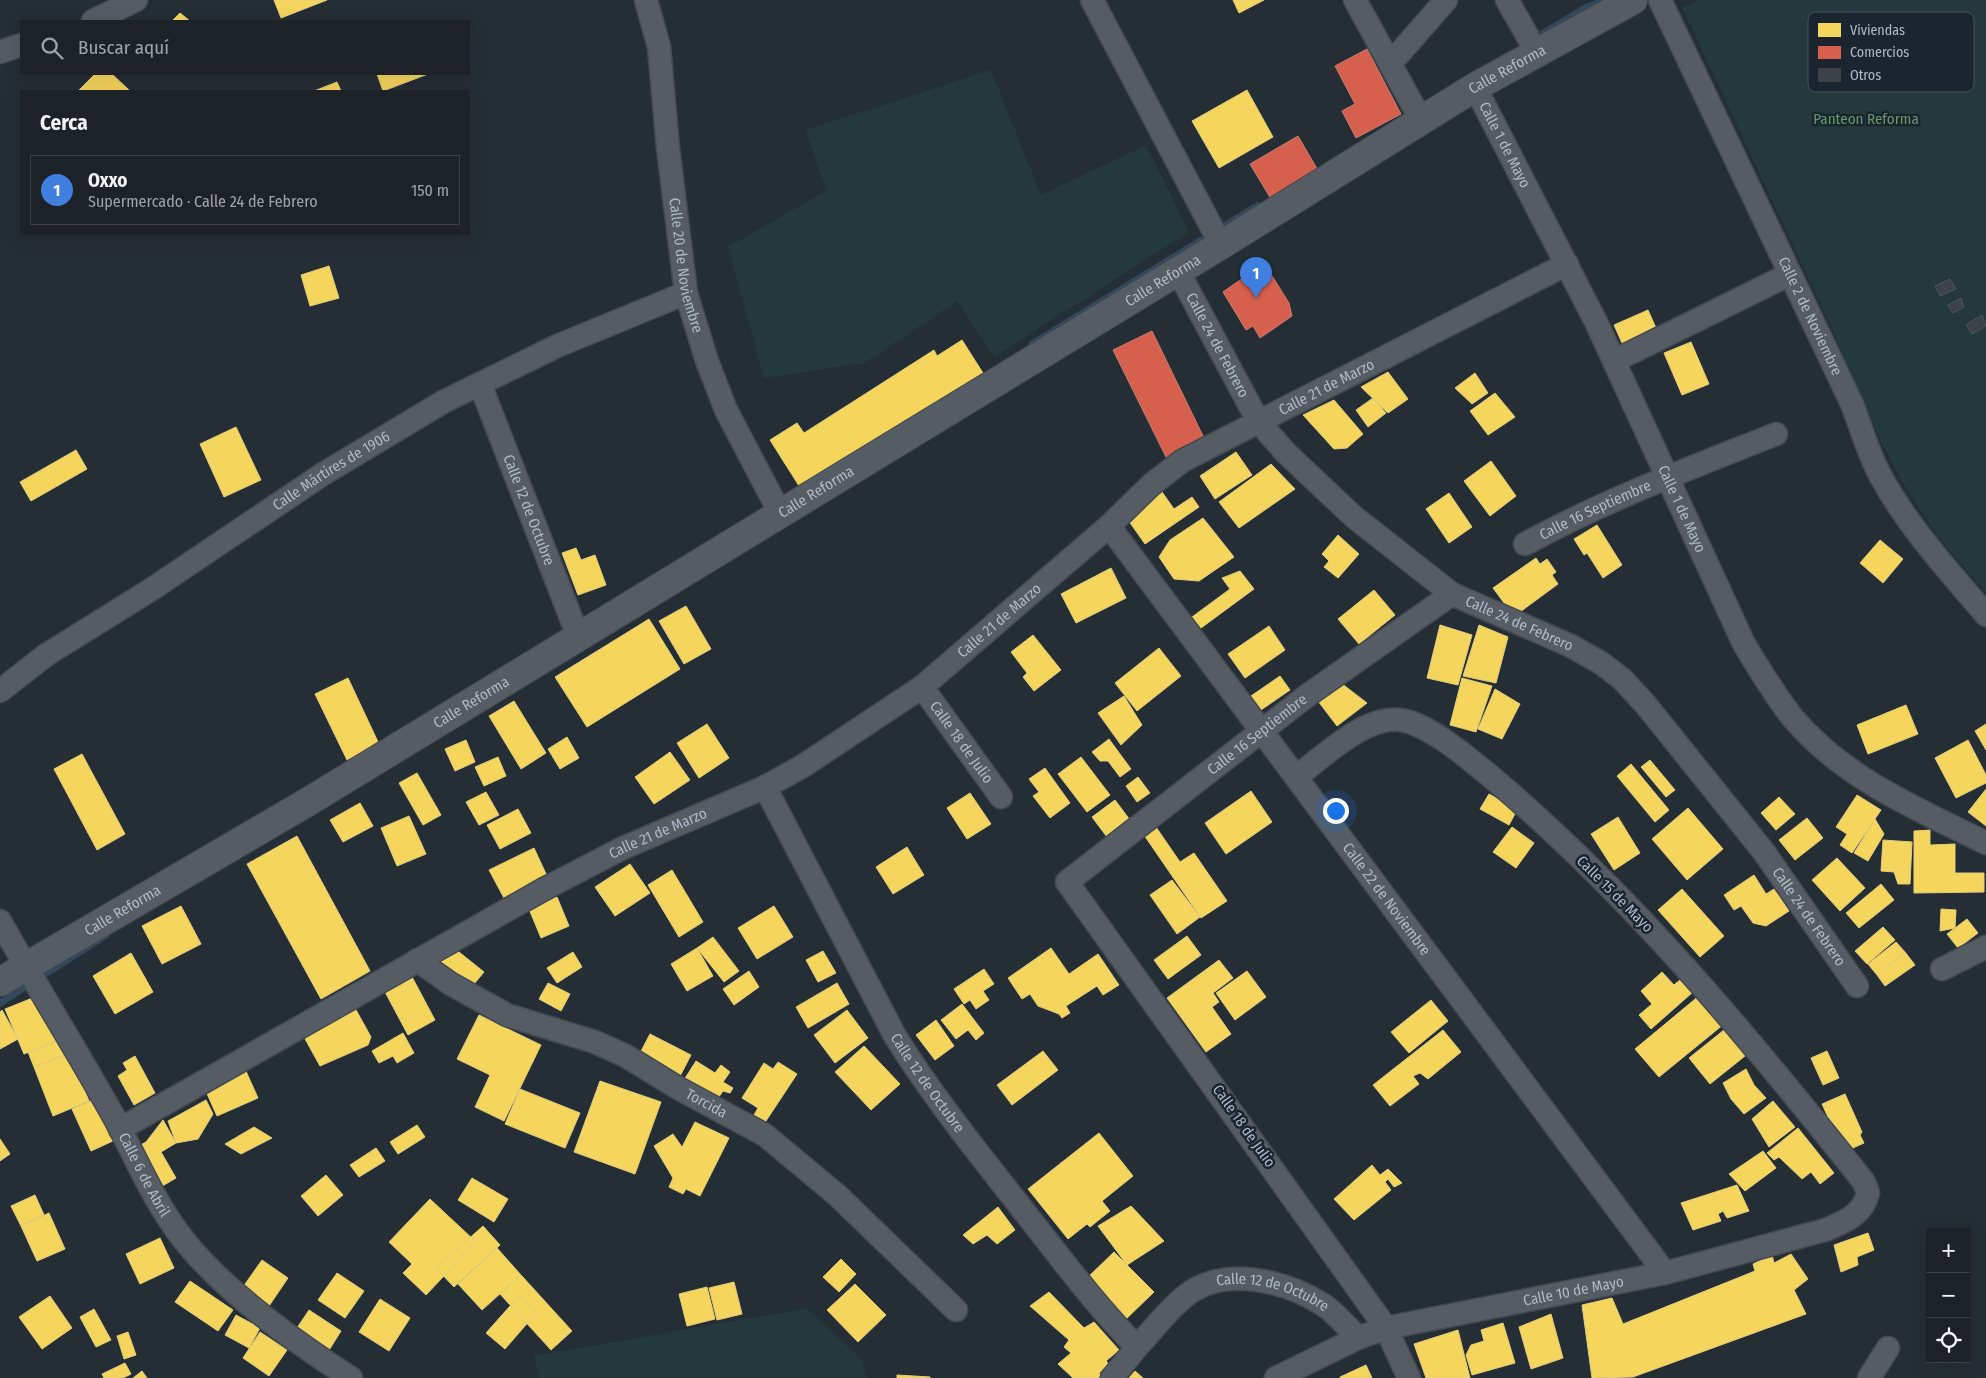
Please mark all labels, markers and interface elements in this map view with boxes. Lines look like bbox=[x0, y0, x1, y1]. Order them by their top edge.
legend bbox=[1808, 12, 1974, 92]
search box bbox=[20, 20, 470, 75]
text: Viviendas bbox=[1850, 22, 1905, 39]
icon: search bbox=[38, 34, 66, 62]
text: Buscar aquí bbox=[78, 36, 169, 59]
street label: Calle Reforma bbox=[1465, 41, 1549, 98]
text: Comercios bbox=[1850, 44, 1909, 61]
text: Otros bbox=[1850, 67, 1881, 84]
street label: Calle 1 de Mayo bbox=[1475, 99, 1534, 191]
text: Cerca bbox=[40, 110, 88, 136]
park label: Panteon Reforma bbox=[1813, 110, 1919, 128]
text: Oxxo bbox=[88, 169, 128, 192]
text: 1 bbox=[54, 181, 60, 200]
text: 150 m bbox=[411, 181, 449, 200]
text: Supermercado · Calle 24 de Febrero bbox=[88, 192, 318, 211]
street label: Calle 20 de Noviembre bbox=[665, 197, 707, 335]
street label: Calle Reforma bbox=[1122, 251, 1204, 310]
street label: Calle 2 de Noviembre bbox=[1774, 254, 1846, 378]
pin: 1 bbox=[1240, 257, 1272, 298]
street label: Calle 24 de Febrero bbox=[1182, 290, 1253, 401]
street label: Calle 21 de Marzo bbox=[1276, 355, 1377, 419]
street label: Calle Mártires de 1906 bbox=[269, 427, 393, 514]
street label: Calle 12 de Octubre bbox=[499, 452, 559, 568]
street label: Calle Reforma bbox=[775, 462, 857, 522]
street label: Calle 1 de Mayo bbox=[1654, 462, 1710, 556]
street label: Calle 16 Septiembre bbox=[1536, 476, 1654, 544]
street label: Calle 21 de Marzo bbox=[954, 579, 1045, 662]
street label: Calle 24 de Febrero bbox=[1463, 592, 1576, 655]
street label: Calle Reforma bbox=[430, 672, 512, 732]
street label: Calle 16 Septiembre bbox=[1204, 690, 1310, 779]
street label: Calle 18 de Julio bbox=[926, 698, 997, 787]
your location bbox=[1323, 798, 1349, 824]
street label: Calle 21 de Marzo bbox=[606, 804, 710, 863]
street label: Calle 22 de Noviembre bbox=[1339, 839, 1434, 959]
street label: Calle 15 de Mayo bbox=[1573, 852, 1657, 936]
street label: Calle 24 de Febrero bbox=[1768, 864, 1849, 970]
street label: Calle Reforma bbox=[81, 881, 164, 940]
street label: Calle 12 de Octubre bbox=[887, 1030, 968, 1136]
street label: Calle 18 de Julio bbox=[1209, 1081, 1279, 1171]
street label: Torcida bbox=[683, 1085, 730, 1122]
street label: Calle 6 de Abril bbox=[115, 1130, 174, 1220]
map controls bbox=[1926, 1228, 1971, 1363]
button: + bbox=[1926, 1228, 1971, 1273]
street label: Calle 12 de Octubre bbox=[1215, 1270, 1333, 1315]
street label: Calle 10 de Mayo bbox=[1522, 1272, 1625, 1310]
button: − bbox=[1926, 1273, 1971, 1318]
button: locate bbox=[1926, 1318, 1971, 1363]

